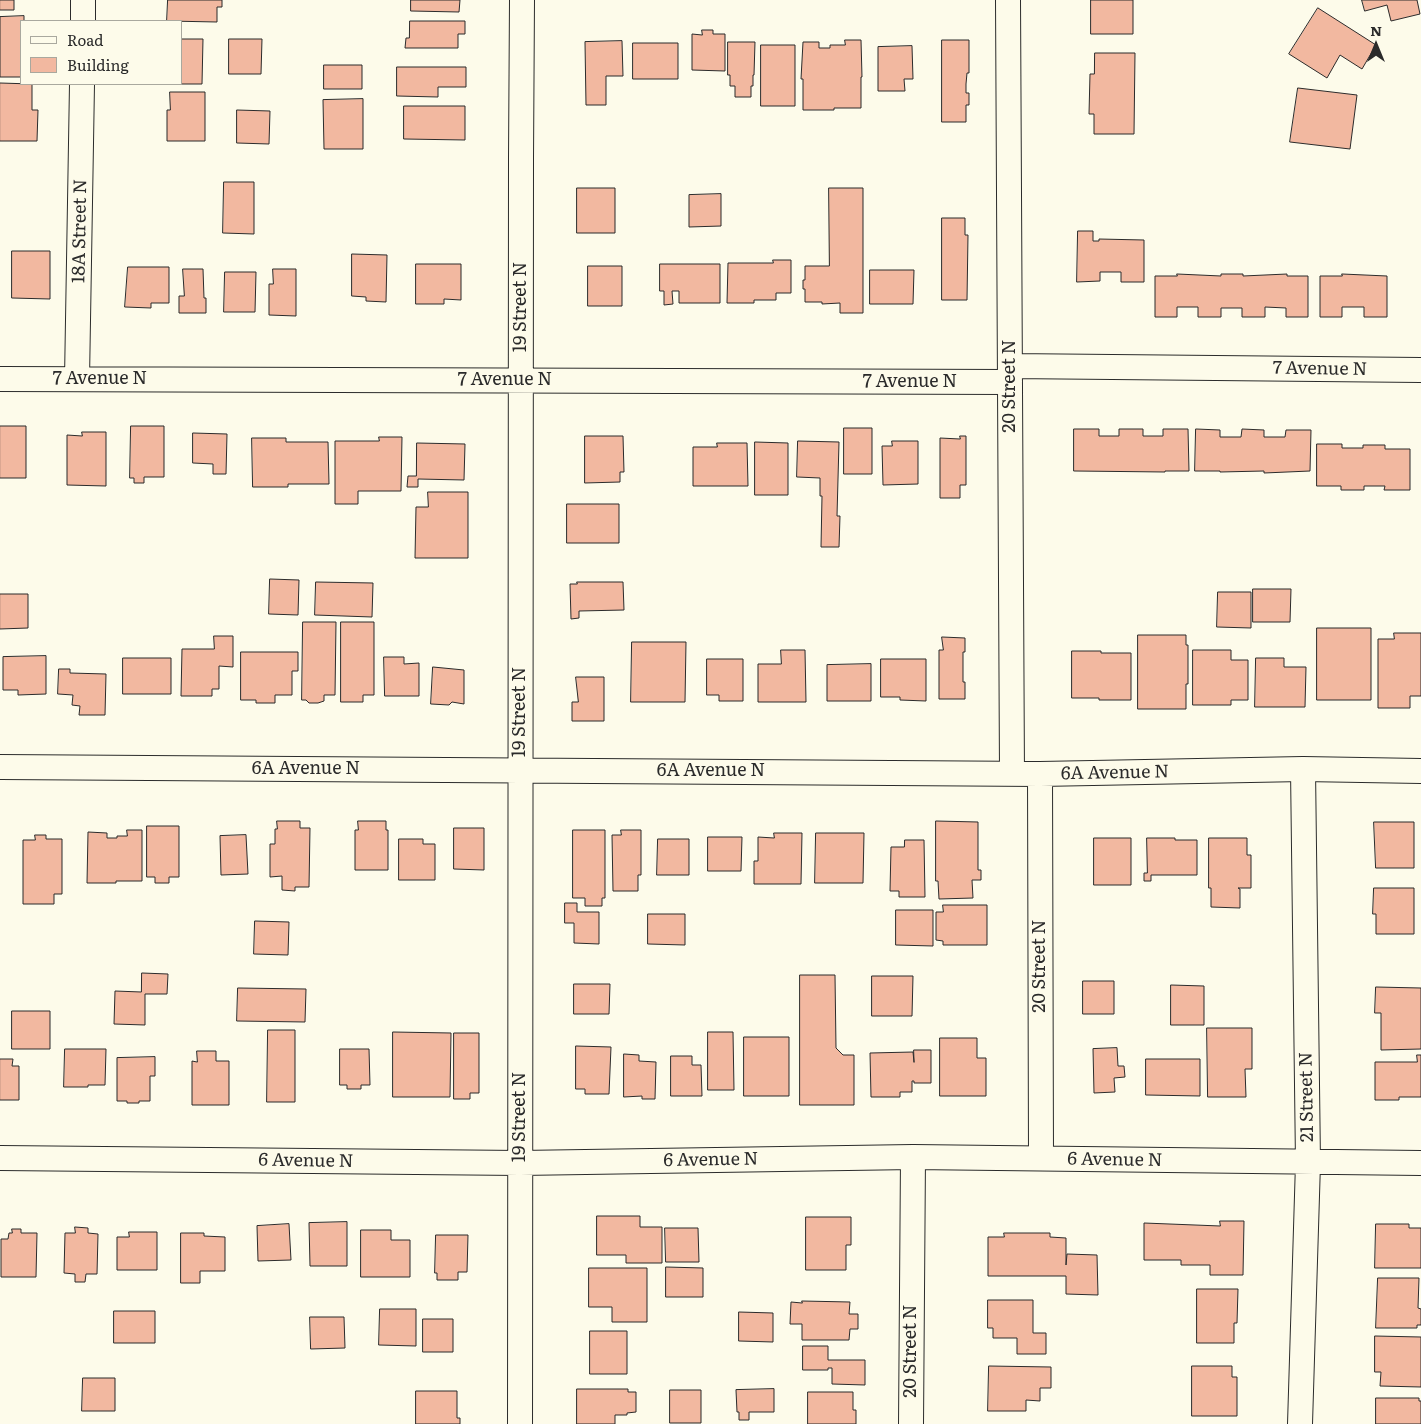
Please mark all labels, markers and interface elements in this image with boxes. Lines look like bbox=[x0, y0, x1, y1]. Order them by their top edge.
legend bbox=[20, 20, 182, 85]
north arrow bbox=[1351, 20, 1401, 70]
text: N bbox=[1370, 20, 1382, 40]
text: Road bbox=[67, 28, 103, 51]
text: Building bbox=[67, 53, 129, 76]
street label: 18A Street N bbox=[68, 179, 92, 283]
street label: 19 Street N bbox=[510, 262, 532, 352]
street label: 20 Street N bbox=[999, 339, 1021, 433]
street label: 7 Avenue N bbox=[1273, 357, 1367, 381]
street label: 7 Avenue N bbox=[53, 368, 147, 390]
street label: 7 Avenue N bbox=[458, 369, 552, 391]
street label: 7 Avenue N bbox=[863, 371, 957, 393]
street label: 19 Street N bbox=[509, 667, 531, 757]
street label: 6A Avenue N bbox=[252, 758, 360, 780]
street label: 6A Avenue N bbox=[657, 760, 765, 782]
street label: 6A Avenue N bbox=[1061, 761, 1169, 785]
street label: 20 Street N bbox=[1029, 919, 1051, 1013]
street label: 21 Street N bbox=[1295, 1052, 1319, 1142]
street label: 19 Street N bbox=[509, 1072, 531, 1162]
street label: 6 Avenue N bbox=[663, 1148, 759, 1172]
street label: 6 Avenue N bbox=[1067, 1148, 1163, 1172]
street label: 6 Avenue N bbox=[258, 1149, 354, 1173]
street label: 20 Street N bbox=[900, 1304, 922, 1398]

